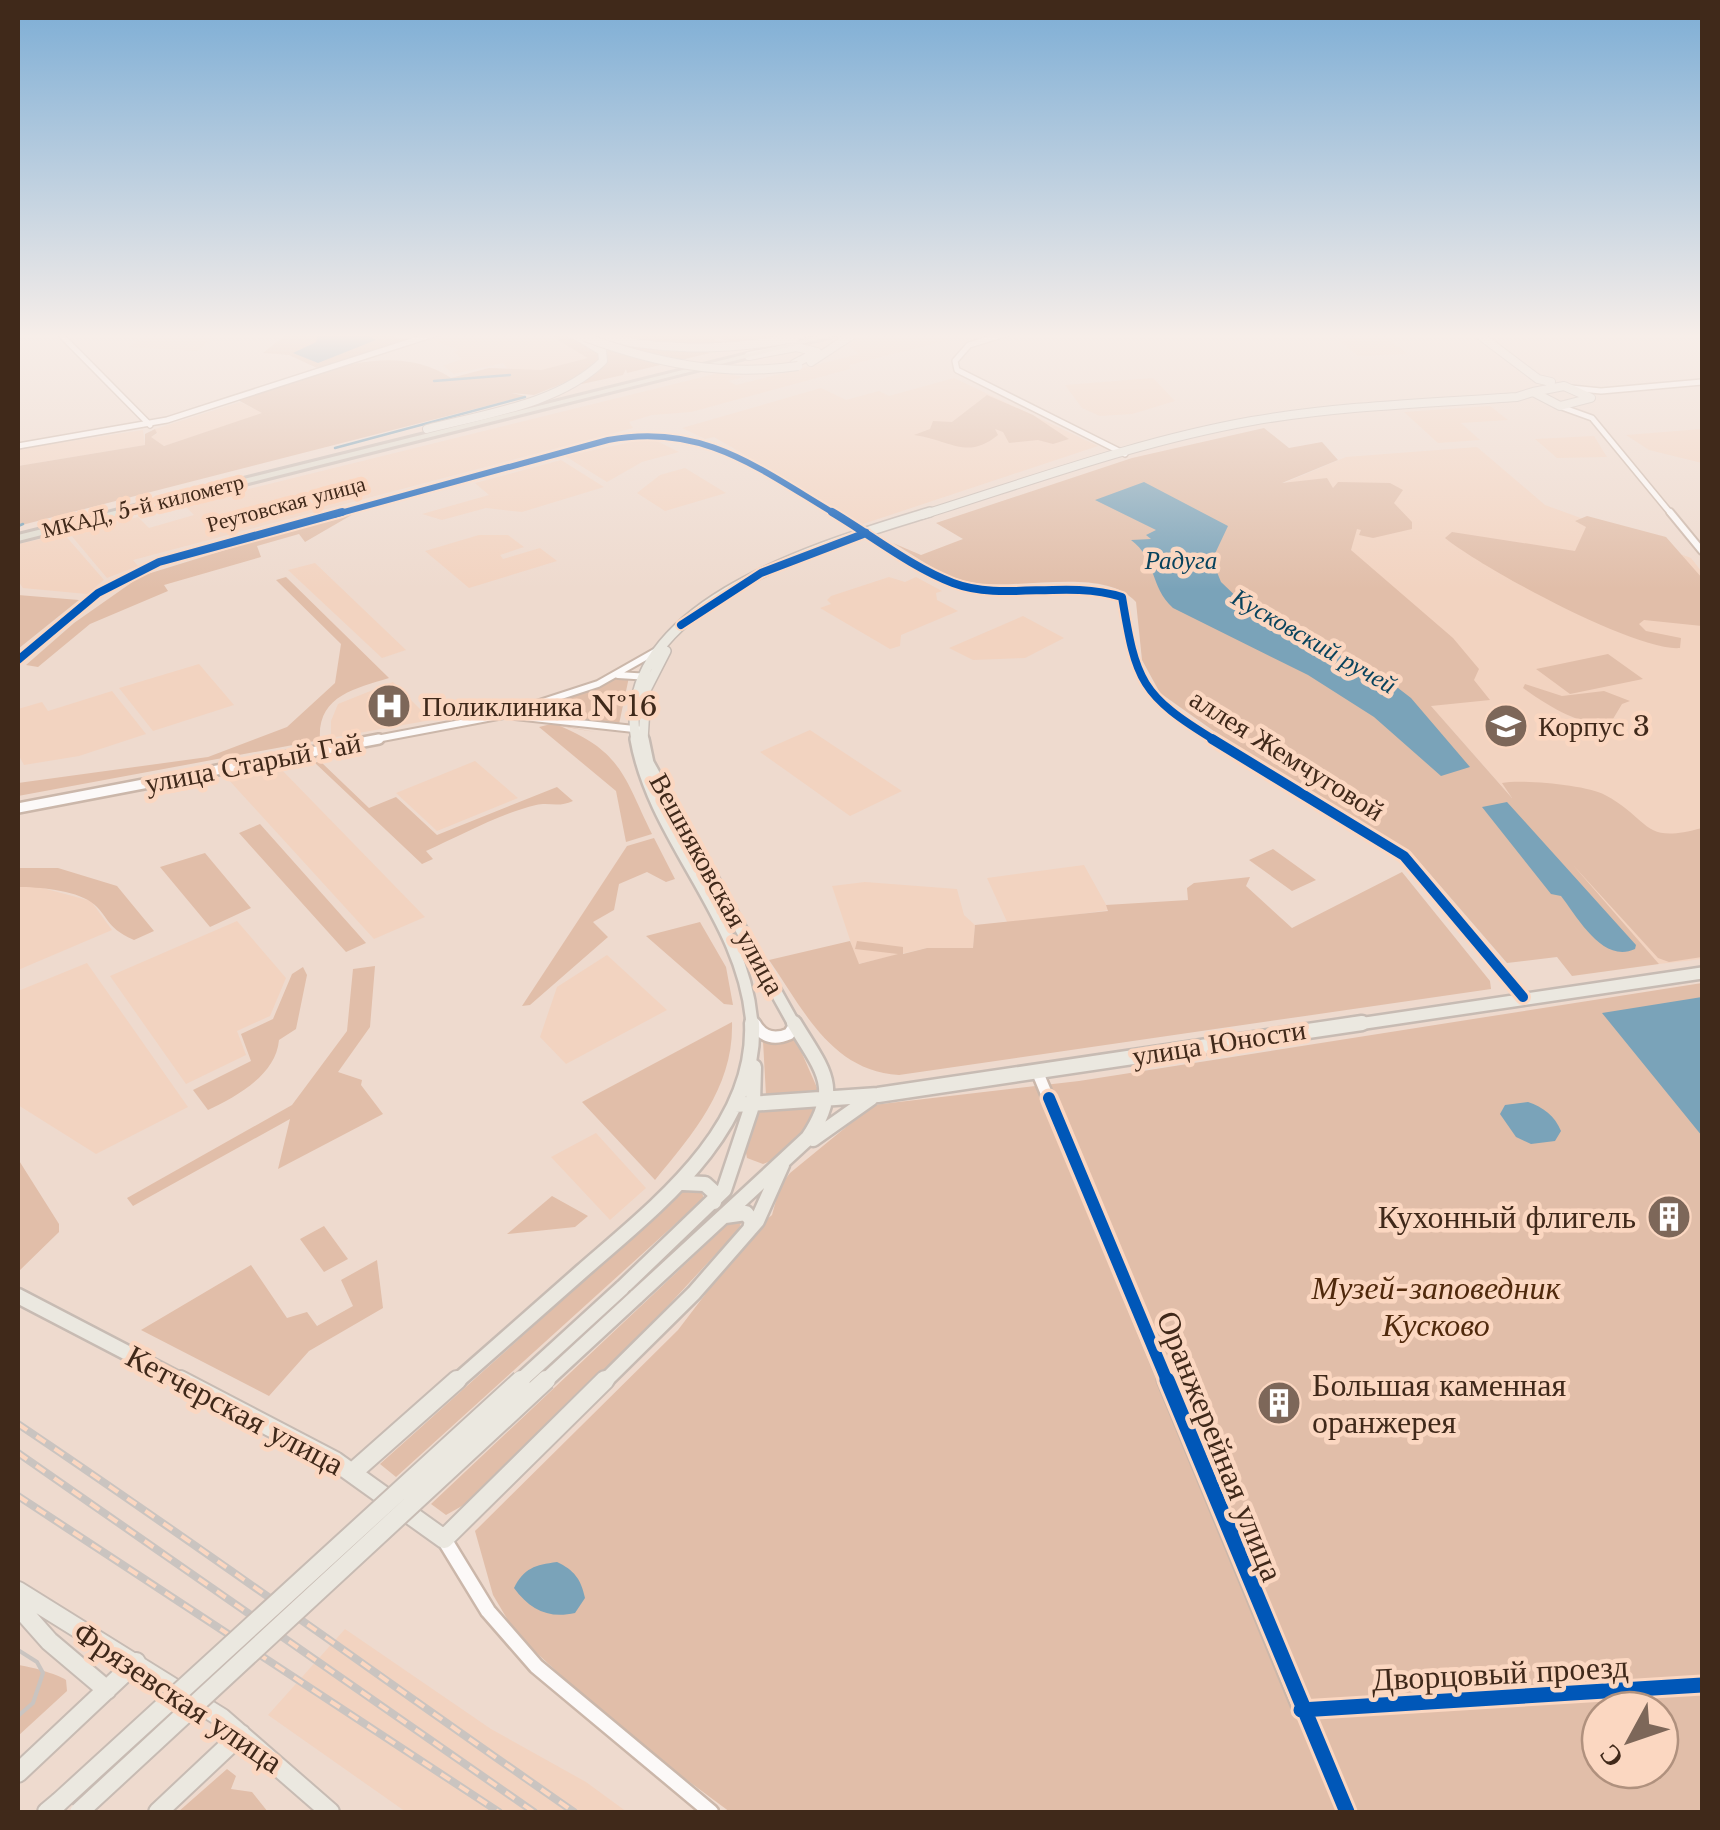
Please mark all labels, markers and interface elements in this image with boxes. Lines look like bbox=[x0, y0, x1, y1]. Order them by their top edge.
street label: МКАД, 5-й километр bbox=[39, 468, 247, 544]
street label: Реутовская улица bbox=[204, 470, 369, 538]
water label: Радуга bbox=[1144, 545, 1217, 576]
water label: Кусковский ручей bbox=[1225, 581, 1402, 701]
street label: аллея Жемчуговой bbox=[1183, 681, 1391, 829]
hospital icon: Поликлиника №16 bbox=[366, 683, 412, 729]
place label: Поликлиника №16 bbox=[422, 689, 657, 724]
school or university icon: Корпус 3 bbox=[1483, 703, 1529, 749]
place label: Корпус 3 bbox=[1538, 709, 1650, 744]
street label: улица Старый Гай bbox=[142, 725, 364, 801]
street label: Вешняковская улица bbox=[642, 767, 793, 1001]
street label: улица Юности bbox=[1130, 1012, 1308, 1074]
building icon: Кухонный флигель bbox=[1646, 1194, 1692, 1240]
place label: Кухонный флигель bbox=[1378, 1197, 1636, 1237]
park label: Музей-заповедник Кусково bbox=[1311, 1268, 1561, 1345]
street label: Оранжерейная улица bbox=[1148, 1305, 1292, 1587]
street label: Кетчерская улица bbox=[119, 1336, 351, 1484]
place label: Большая каменная оранжерея bbox=[1312, 1365, 1566, 1442]
building icon: Большая каменная оранжерея bbox=[1256, 1380, 1302, 1426]
street label: Фрязевская улица bbox=[66, 1612, 290, 1782]
street label: Дворцовый проезд bbox=[1371, 1646, 1629, 1700]
north arrow bbox=[1580, 1690, 1680, 1790]
text: С bbox=[1591, 1737, 1631, 1775]

